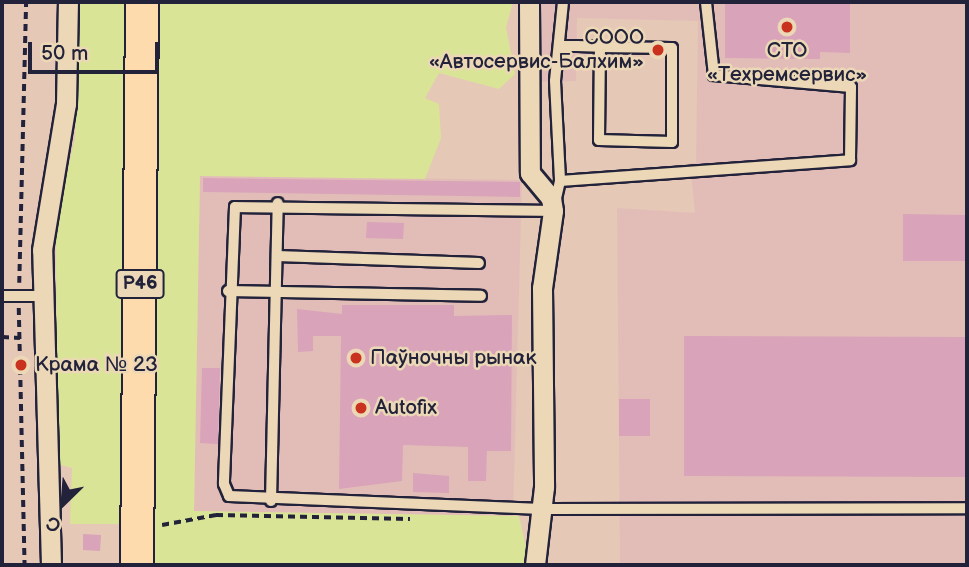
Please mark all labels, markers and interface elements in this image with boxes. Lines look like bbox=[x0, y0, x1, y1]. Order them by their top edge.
marker: СТО «Техремсервис» bbox=[779, 19, 795, 35]
place label: СООО «Автосервис-Балхим» bbox=[429, 25, 644, 75]
scale bar bbox=[32, 28, 163, 72]
place label: СТО «Техремсервис» bbox=[707, 38, 867, 88]
text: 50 m bbox=[41, 41, 88, 66]
marker: СООО «Автосервис-Балхим» bbox=[650, 42, 666, 58]
road number: Р46 bbox=[116, 268, 164, 300]
place label: Паўночны рынак bbox=[370, 345, 537, 371]
marker: Паўночны рынак bbox=[348, 350, 364, 366]
place label: Крама № 23 bbox=[35, 352, 158, 378]
marker: Крама № 23 bbox=[13, 357, 29, 373]
place label: Autofix bbox=[375, 395, 437, 421]
marker: Autofix bbox=[353, 400, 369, 416]
north arrow bbox=[28, 469, 98, 539]
text: С bbox=[43, 510, 65, 537]

